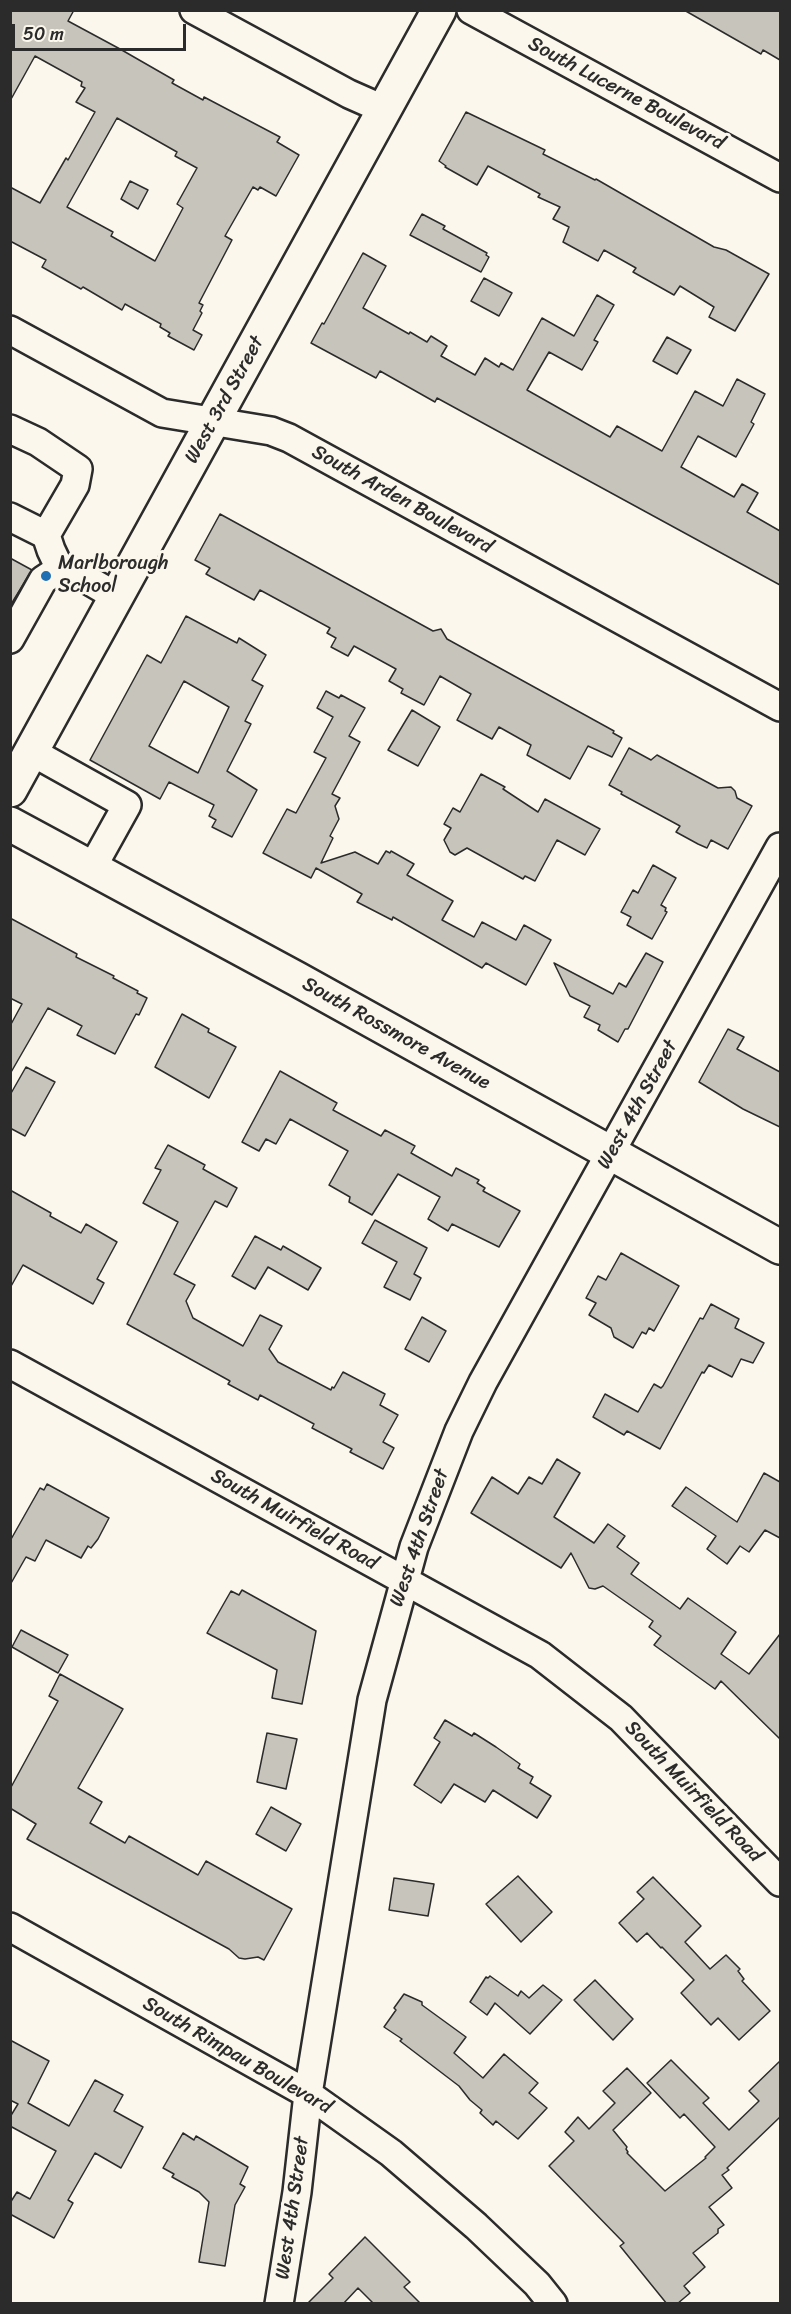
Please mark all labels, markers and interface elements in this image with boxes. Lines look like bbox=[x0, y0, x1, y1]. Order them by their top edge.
scale bar bbox=[15, 12, 189, 50]
text: 50 m bbox=[23, 18, 64, 50]
street label: South Lucerne Boulevard bbox=[524, 32, 728, 156]
street label: West 3rd Street bbox=[180, 332, 270, 468]
street label: South Arden Boulevard bbox=[307, 440, 497, 560]
place label: Marlborough School bbox=[58, 552, 168, 599]
marker: Marlborough School bbox=[39, 569, 53, 583]
street label: South Rossmore Avenue bbox=[298, 972, 494, 1096]
street label: West 4th Street bbox=[593, 1036, 683, 1174]
street label: South Muirfield Road bbox=[206, 1464, 382, 1576]
street label: West 4th Street bbox=[385, 1466, 455, 1610]
street label: South Muirfield Road bbox=[619, 1716, 767, 1868]
street label: South Rimpau Boulevard bbox=[138, 1992, 336, 2120]
street label: West 4th Street bbox=[271, 2135, 315, 2281]

